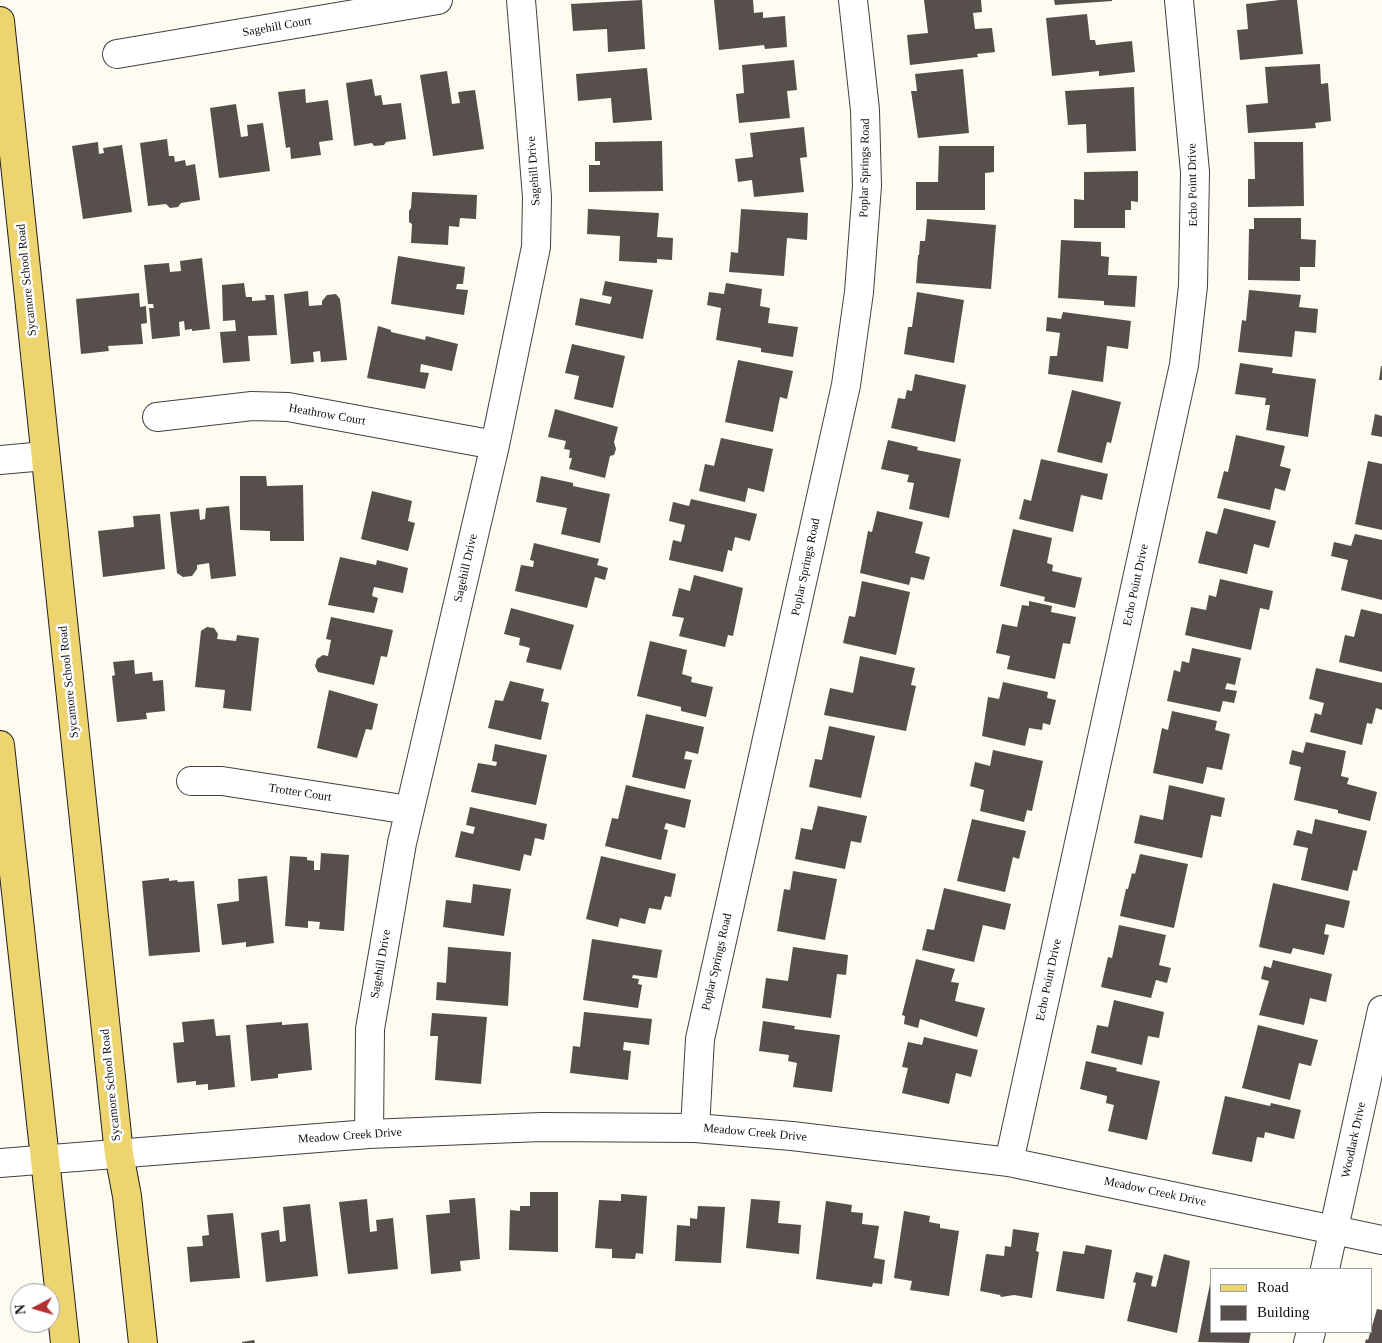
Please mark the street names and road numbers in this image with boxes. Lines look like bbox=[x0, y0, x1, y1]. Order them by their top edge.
street label: Sagehill Court bbox=[241, 14, 313, 40]
street label: Poplar Springs Road bbox=[857, 118, 873, 218]
street label: Sagehill Drive bbox=[524, 136, 544, 206]
street label: Echo Point Drive bbox=[1185, 143, 1201, 227]
street label: Sycamore School Road bbox=[14, 223, 40, 337]
street label: Heathrow Court bbox=[288, 401, 366, 429]
street label: Poplar Springs Road bbox=[789, 517, 823, 617]
street label: Sagehill Drive bbox=[451, 532, 481, 604]
street label: Echo Point Drive bbox=[1120, 543, 1152, 627]
street label: Sycamore School Road bbox=[56, 625, 82, 739]
street label: Trotter Court bbox=[268, 781, 332, 805]
street label: Poplar Springs Road bbox=[699, 912, 735, 1012]
street label: Sagehill Drive bbox=[368, 928, 394, 1000]
street label: Echo Point Drive bbox=[1033, 938, 1065, 1022]
street label: Sycamore School Road bbox=[98, 1028, 124, 1142]
street label: Woodlark Drive bbox=[1339, 1101, 1369, 1179]
street label: Meadow Creek Drive bbox=[703, 1121, 807, 1145]
street label: Meadow Creek Drive bbox=[298, 1125, 402, 1147]
street label: Meadow Creek Drive bbox=[1103, 1174, 1207, 1210]

